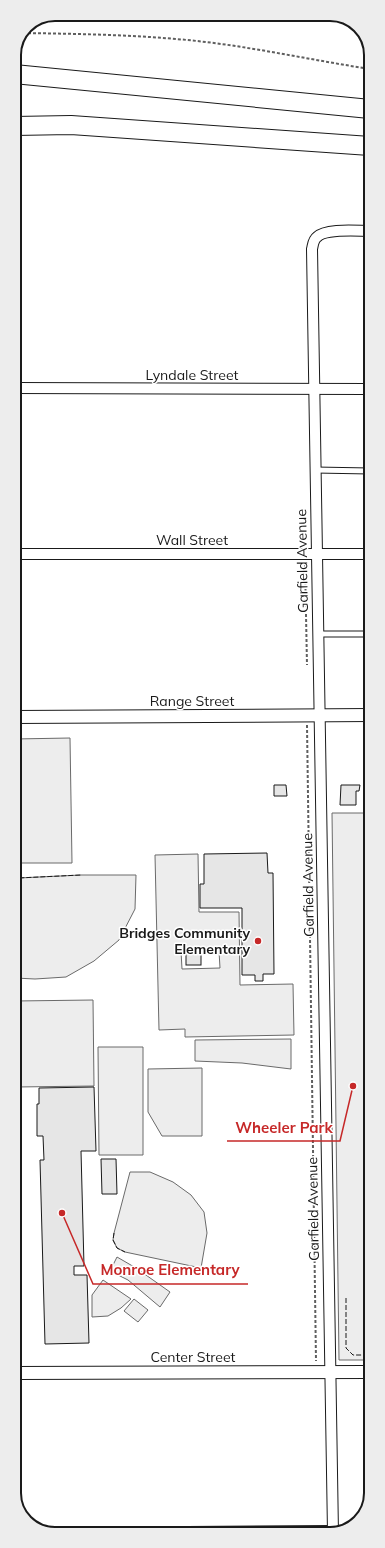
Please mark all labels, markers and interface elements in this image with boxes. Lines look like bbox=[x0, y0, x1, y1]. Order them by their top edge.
street label: Lyndale Street bbox=[146, 366, 238, 384]
street label: Garfield Avenue bbox=[292, 509, 312, 613]
street label: Wall Street bbox=[156, 531, 228, 549]
street label: Range Street bbox=[150, 692, 234, 710]
street label: Garfield Avenue bbox=[298, 833, 318, 937]
place label: Bridges Community Elementary bbox=[119, 924, 250, 958]
marker: Bridges Community Elementary bbox=[253, 936, 263, 946]
callout: Wheeler Park bbox=[227, 1114, 340, 1141]
text: Wheeler Park bbox=[235, 1118, 333, 1137]
street label: Garfield Avenue bbox=[303, 1157, 323, 1261]
callout: Monroe Elementary bbox=[93, 1257, 248, 1284]
text: Monroe Elementary bbox=[100, 1260, 240, 1279]
street label: Center Street bbox=[151, 1348, 235, 1366]

